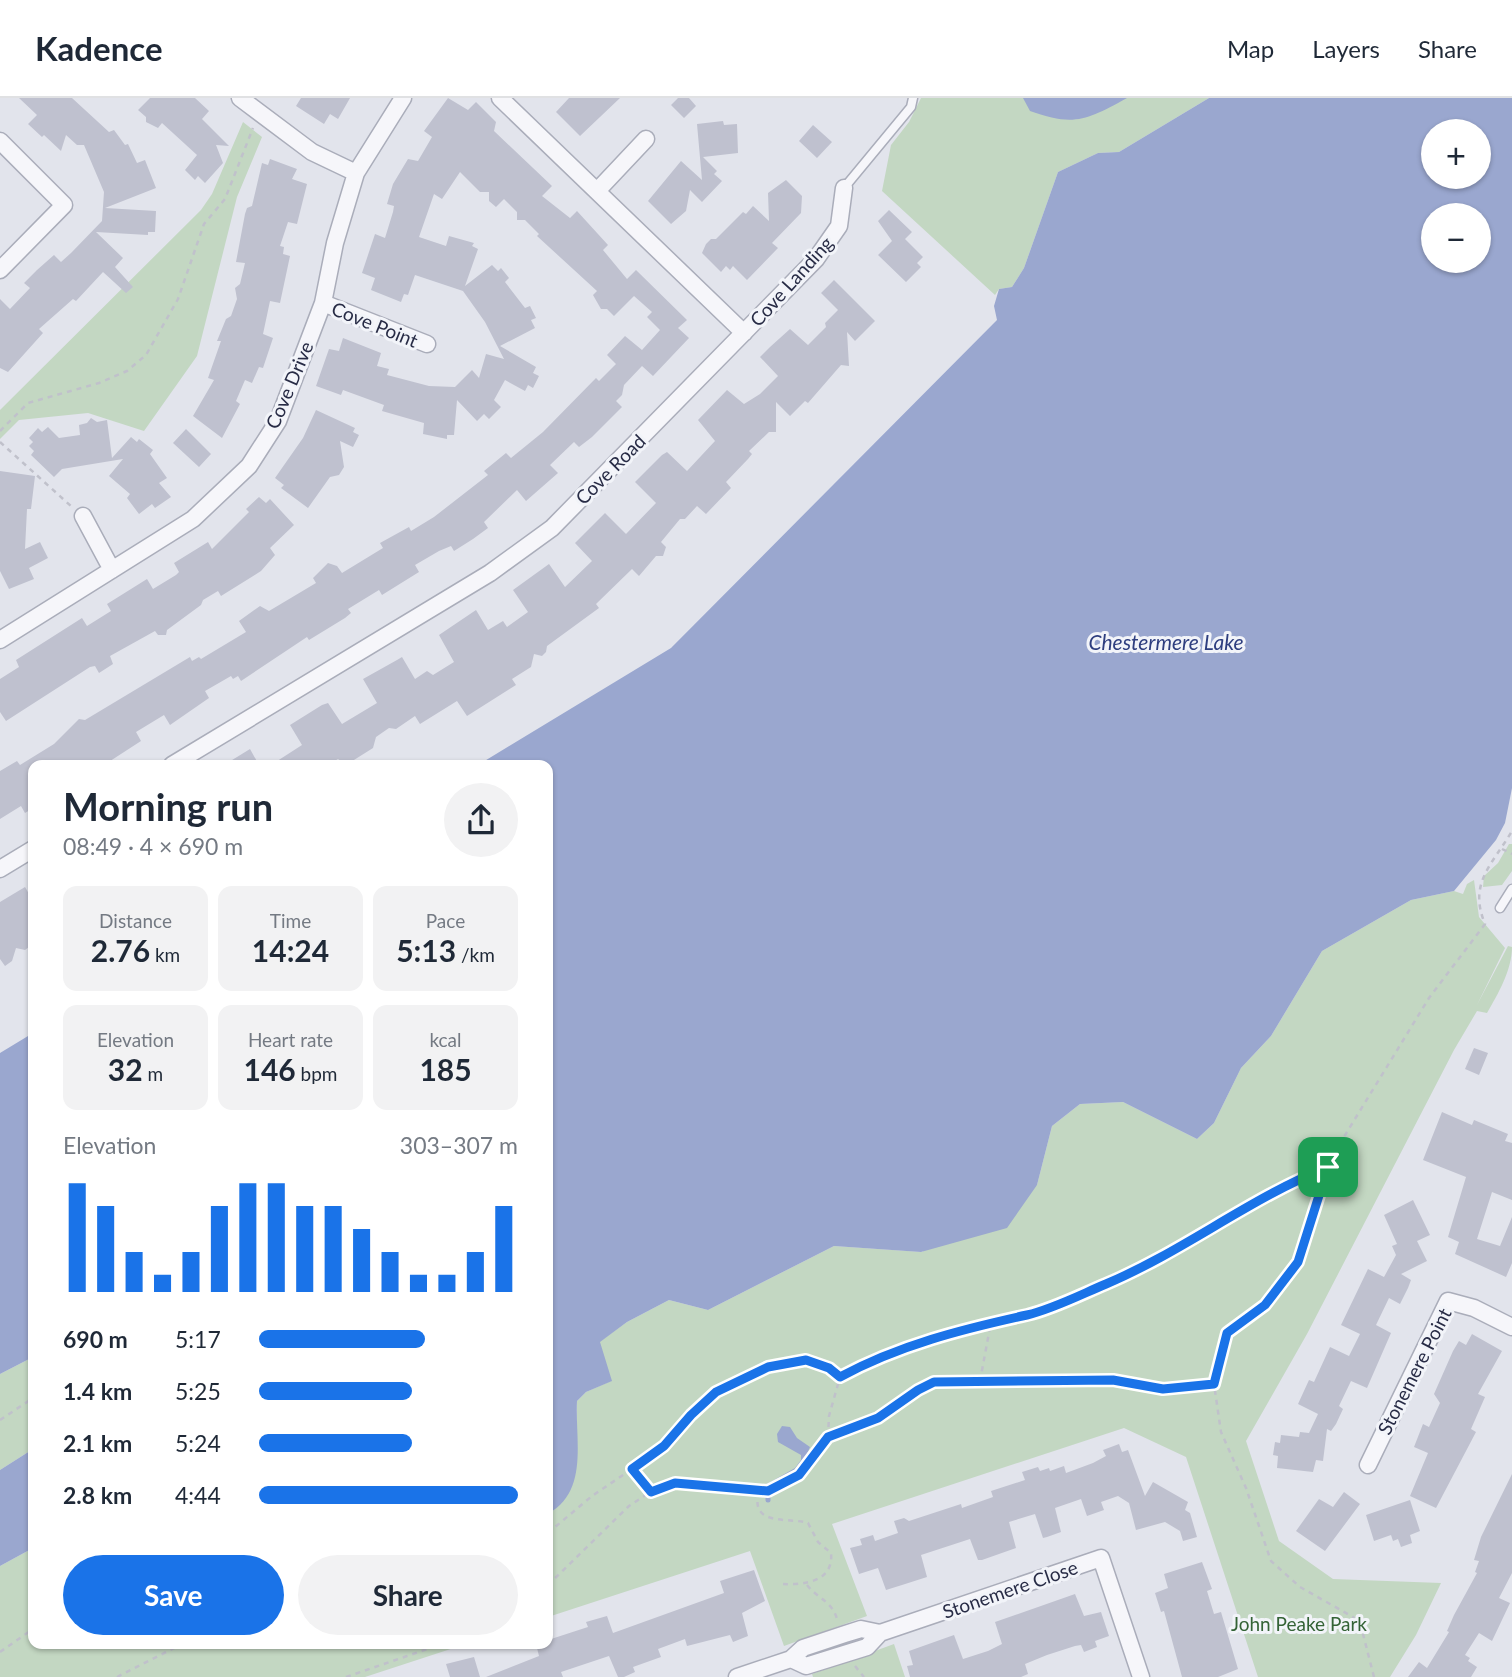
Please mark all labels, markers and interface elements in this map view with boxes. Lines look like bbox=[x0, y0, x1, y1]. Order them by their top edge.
text: Kadence bbox=[35, 28, 163, 68]
text: Map bbox=[1227, 34, 1274, 63]
text: Layers bbox=[1312, 34, 1380, 63]
text: Share bbox=[1418, 34, 1477, 63]
map controls bbox=[1421, 119, 1491, 273]
button: + bbox=[1421, 119, 1491, 189]
button: − bbox=[1421, 203, 1491, 273]
street label: Cove Landing bbox=[745, 231, 837, 331]
street label: Cove Point bbox=[329, 296, 422, 352]
street label: Cove Drive bbox=[260, 338, 318, 432]
street label: Cove Road bbox=[570, 429, 650, 509]
water label: Chestermere Lake bbox=[1088, 629, 1244, 654]
text: Morning run bbox=[63, 783, 273, 829]
button: share bbox=[444, 783, 518, 857]
text: 08:49 · 4 × 690 m bbox=[63, 832, 243, 860]
text: Distance bbox=[99, 909, 172, 932]
text: Time bbox=[270, 909, 311, 932]
text: Pace bbox=[426, 909, 465, 932]
text: 2.76 bbox=[91, 932, 150, 968]
text: 14:24 bbox=[252, 932, 329, 968]
text: 5:13 bbox=[396, 932, 456, 968]
text: km bbox=[150, 943, 180, 966]
text: /km bbox=[456, 943, 495, 966]
text: Elevation bbox=[97, 1028, 174, 1051]
text: Heart rate bbox=[248, 1028, 333, 1051]
text: kcal bbox=[429, 1028, 462, 1051]
text: 32 bbox=[108, 1051, 143, 1087]
text: 146 bbox=[244, 1051, 296, 1087]
text: 185 bbox=[419, 1051, 472, 1087]
text: m bbox=[143, 1062, 163, 1085]
text: bpm bbox=[296, 1062, 337, 1085]
text: Elevation bbox=[63, 1131, 156, 1159]
text: 303–307 m bbox=[400, 1131, 518, 1159]
pin bbox=[1298, 1137, 1358, 1197]
icon: arrive bbox=[1309, 1148, 1347, 1186]
street label: Stonemere Point bbox=[1372, 1304, 1456, 1438]
text: 690 m bbox=[63, 1325, 128, 1353]
text: 5:17 bbox=[175, 1325, 221, 1353]
text: 1.4 km bbox=[63, 1377, 132, 1405]
text: 5:25 bbox=[175, 1377, 221, 1405]
text: 2.1 km bbox=[63, 1429, 132, 1457]
text: 5:24 bbox=[175, 1429, 221, 1457]
text: 2.8 km bbox=[63, 1481, 132, 1509]
text: 4:44 bbox=[175, 1481, 221, 1509]
button: Save bbox=[63, 1555, 284, 1635]
button: Share bbox=[298, 1555, 518, 1635]
street label: Stonemere Close bbox=[939, 1555, 1081, 1623]
park label: John Peake Park bbox=[1231, 1612, 1367, 1635]

